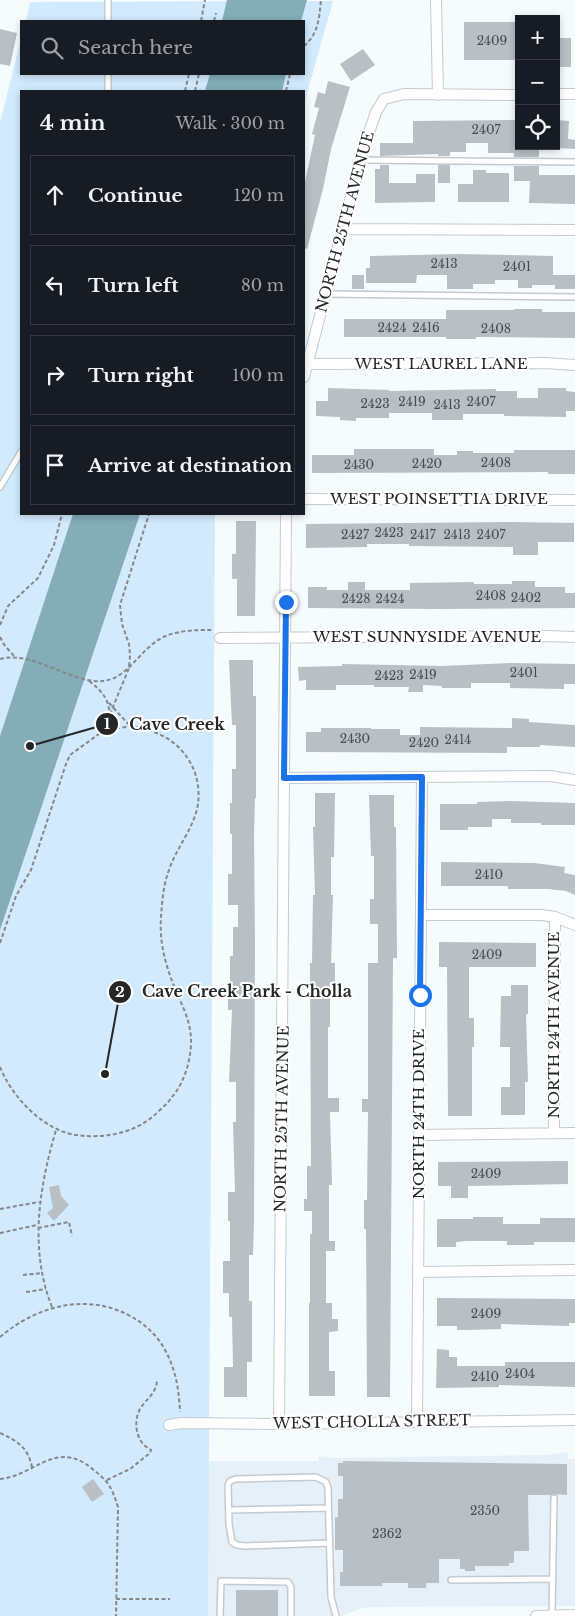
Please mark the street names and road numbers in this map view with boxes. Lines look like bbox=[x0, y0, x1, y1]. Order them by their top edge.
street label: NORTH 25TH AVENUE bbox=[311, 129, 378, 315]
street label: WEST LAUREL LANE bbox=[353, 354, 528, 373]
street label: WEST POINSETTIA DRIVE bbox=[329, 489, 548, 508]
street label: WEST SUNNYSIDE AVENUE bbox=[312, 627, 541, 646]
street label: NORTH 24TH AVENUE bbox=[544, 932, 563, 1118]
street label: NORTH 25TH AVENUE bbox=[270, 1025, 293, 1213]
street label: NORTH 24TH DRIVE bbox=[409, 1029, 428, 1199]
street label: WEST CHOLLA STREET bbox=[272, 1410, 471, 1433]

